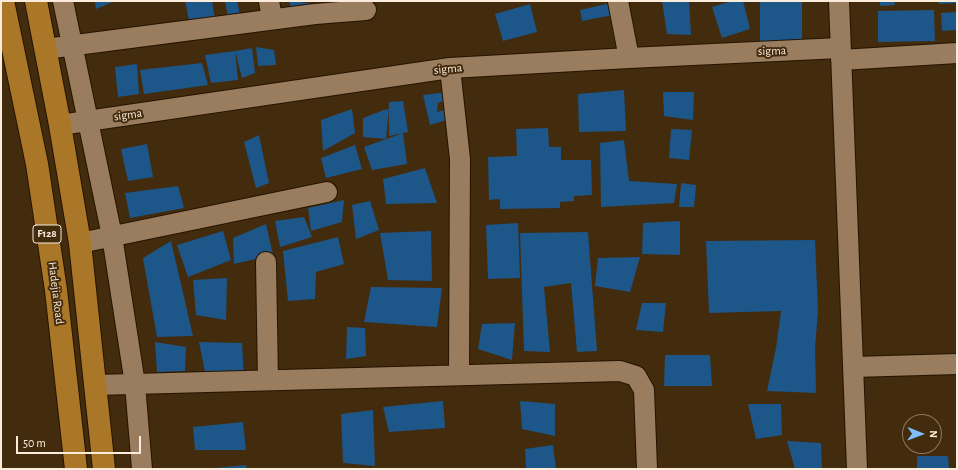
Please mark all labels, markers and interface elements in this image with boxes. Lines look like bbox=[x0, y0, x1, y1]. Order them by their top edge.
street label: sigma bbox=[758, 43, 786, 59]
street label: sigma bbox=[433, 60, 463, 78]
street label: sigma bbox=[113, 106, 143, 124]
road number: F128 bbox=[33, 225, 61, 243]
street label: Hadejia Road bbox=[45, 261, 67, 325]
north arrow bbox=[902, 414, 942, 454]
scale bar bbox=[18, 428, 143, 454]
text: N bbox=[928, 430, 939, 438]
text: 50 m bbox=[23, 437, 46, 449]

